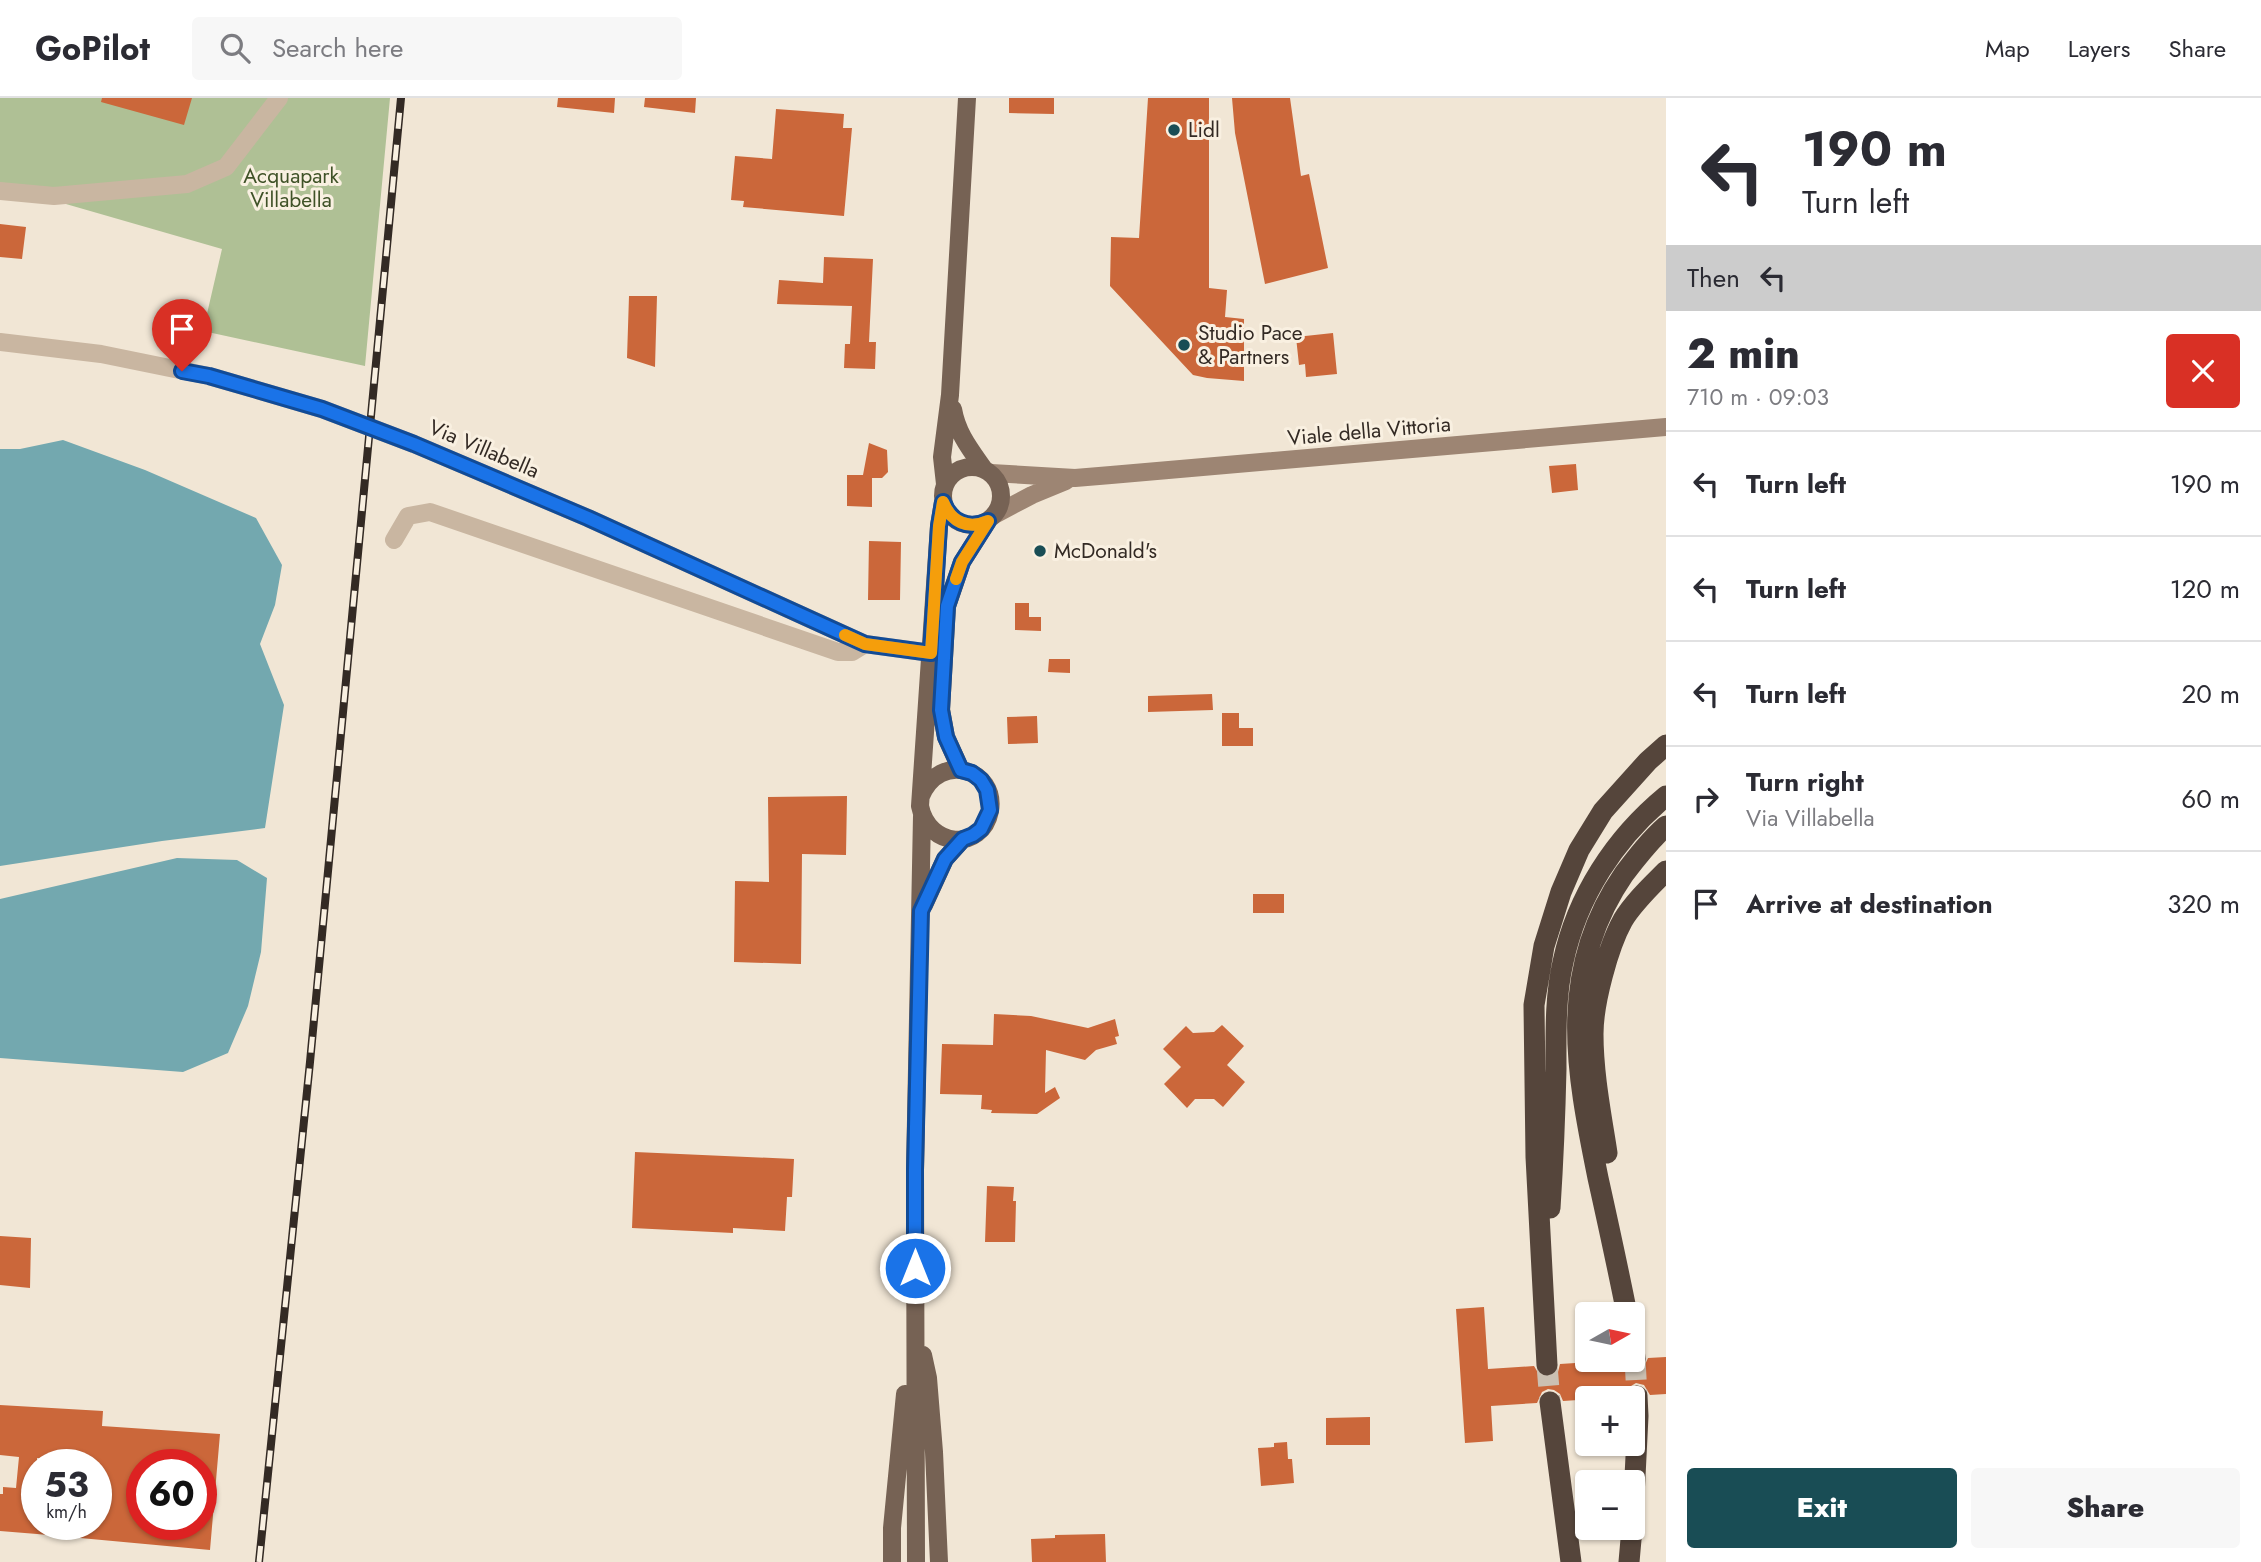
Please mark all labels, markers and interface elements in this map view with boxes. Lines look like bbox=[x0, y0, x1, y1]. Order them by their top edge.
search box bbox=[192, 17, 682, 80]
text: GoPilot bbox=[35, 25, 150, 72]
icon: search bbox=[216, 29, 254, 67]
text: Search here bbox=[272, 29, 403, 67]
text: Map bbox=[1985, 31, 2030, 66]
text: Layers bbox=[2068, 31, 2130, 66]
text: Share bbox=[2168, 31, 2226, 66]
text: 190 m bbox=[1802, 114, 1947, 184]
place label: Lidl bbox=[1188, 115, 1220, 145]
marker: Lidl bbox=[1166, 122, 1182, 138]
icon: left bbox=[1687, 126, 1778, 217]
park label: Acquapark Villabella bbox=[243, 161, 340, 215]
text: Turn left bbox=[1802, 179, 1909, 225]
text: Then bbox=[1687, 259, 1740, 297]
icon: left bbox=[1754, 259, 1792, 297]
pin bbox=[152, 299, 212, 371]
icon: arrive bbox=[163, 310, 201, 348]
place label: Studio Pace & Partners bbox=[1198, 318, 1303, 372]
text: 2 min bbox=[1687, 323, 1800, 384]
button: close bbox=[2166, 334, 2240, 408]
marker: Studio Pace & Partners bbox=[1176, 337, 1192, 353]
text: 710 m · 09:03 bbox=[1687, 380, 1829, 414]
street label: Viale della Vittoria bbox=[1286, 409, 1452, 453]
street label: Via Villabella bbox=[424, 412, 544, 486]
icon: left bbox=[1687, 465, 1725, 503]
text: Turn left bbox=[1746, 465, 1846, 503]
text: 190 m bbox=[2170, 465, 2240, 503]
place label: McDonald's bbox=[1054, 536, 1157, 566]
marker: McDonald's bbox=[1032, 543, 1048, 559]
icon: left bbox=[1687, 570, 1725, 608]
text: Turn left bbox=[1746, 570, 1846, 608]
text: 120 m bbox=[2170, 570, 2240, 608]
icon: left bbox=[1687, 675, 1725, 713]
text: Turn left bbox=[1746, 675, 1846, 713]
text: 20 m bbox=[2182, 675, 2240, 713]
text: Turn right bbox=[1746, 763, 1864, 801]
icon: right bbox=[1687, 780, 1725, 818]
text: 60 m bbox=[2181, 780, 2240, 818]
text: Via Villabella bbox=[1746, 801, 1875, 835]
icon: arrive bbox=[1687, 885, 1725, 923]
text: Arrive at destination bbox=[1746, 885, 1993, 923]
text: 320 m bbox=[2167, 885, 2240, 923]
position arrow bbox=[878, 1231, 952, 1305]
north arrow bbox=[1575, 1302, 1645, 1372]
map controls bbox=[1575, 1302, 1645, 1540]
button: + bbox=[1575, 1386, 1645, 1456]
speed limit sign: 60 bbox=[126, 1449, 217, 1540]
text: 53 bbox=[44, 1460, 89, 1510]
button: Exit bbox=[1687, 1468, 1957, 1548]
button: Share bbox=[1971, 1468, 2240, 1548]
button: − bbox=[1575, 1470, 1645, 1540]
text: km/h bbox=[46, 1499, 87, 1525]

